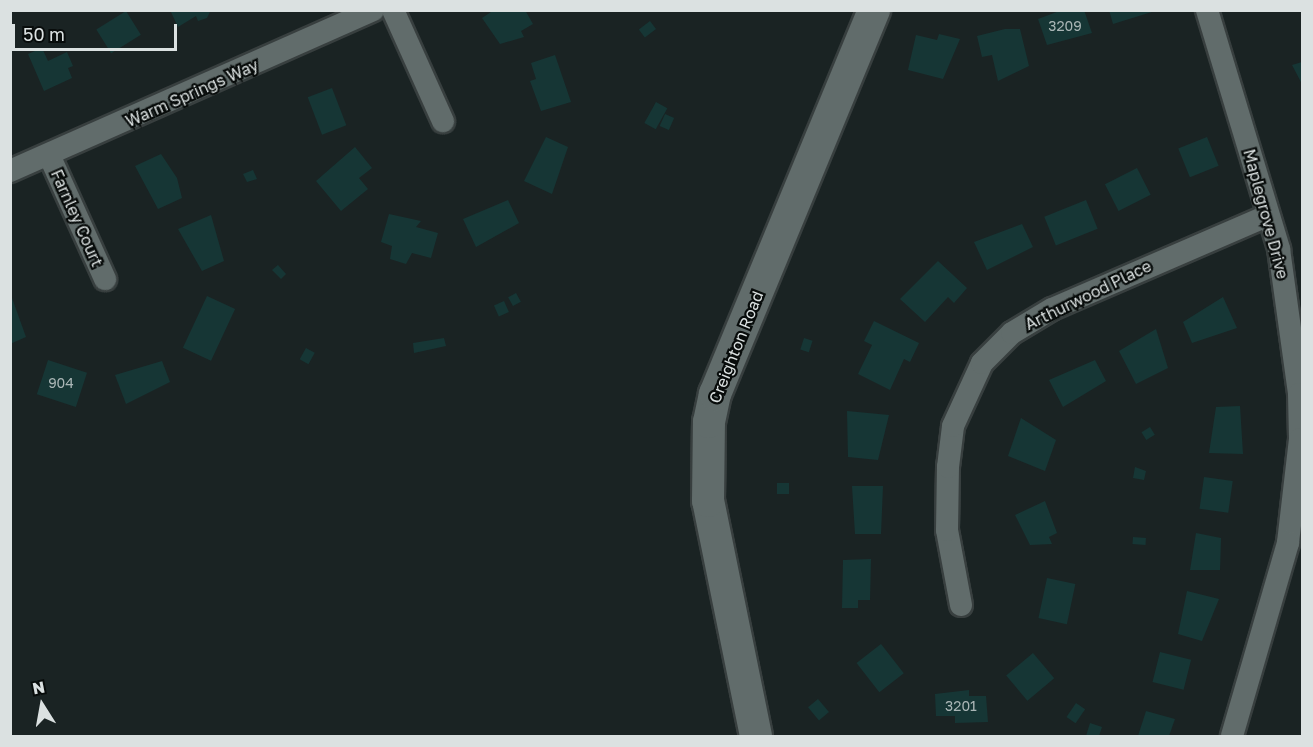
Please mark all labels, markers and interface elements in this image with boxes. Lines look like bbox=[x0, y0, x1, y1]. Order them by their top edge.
scale bar bbox=[15, 12, 180, 50]
house number: 3209 bbox=[1048, 18, 1082, 34]
text: 50 m bbox=[23, 23, 65, 45]
street label: Warm Springs Way bbox=[123, 55, 261, 131]
street label: Maplegrove Drive bbox=[1239, 147, 1293, 281]
street label: Farnley Court bbox=[47, 166, 107, 270]
street label: Arthurwood Place bbox=[1022, 256, 1154, 334]
street label: Creighton Road bbox=[705, 288, 767, 406]
house number: 904 bbox=[48, 375, 74, 391]
north arrow bbox=[12, 675, 72, 735]
text: N bbox=[31, 676, 46, 698]
house number: 3201 bbox=[945, 698, 977, 714]

